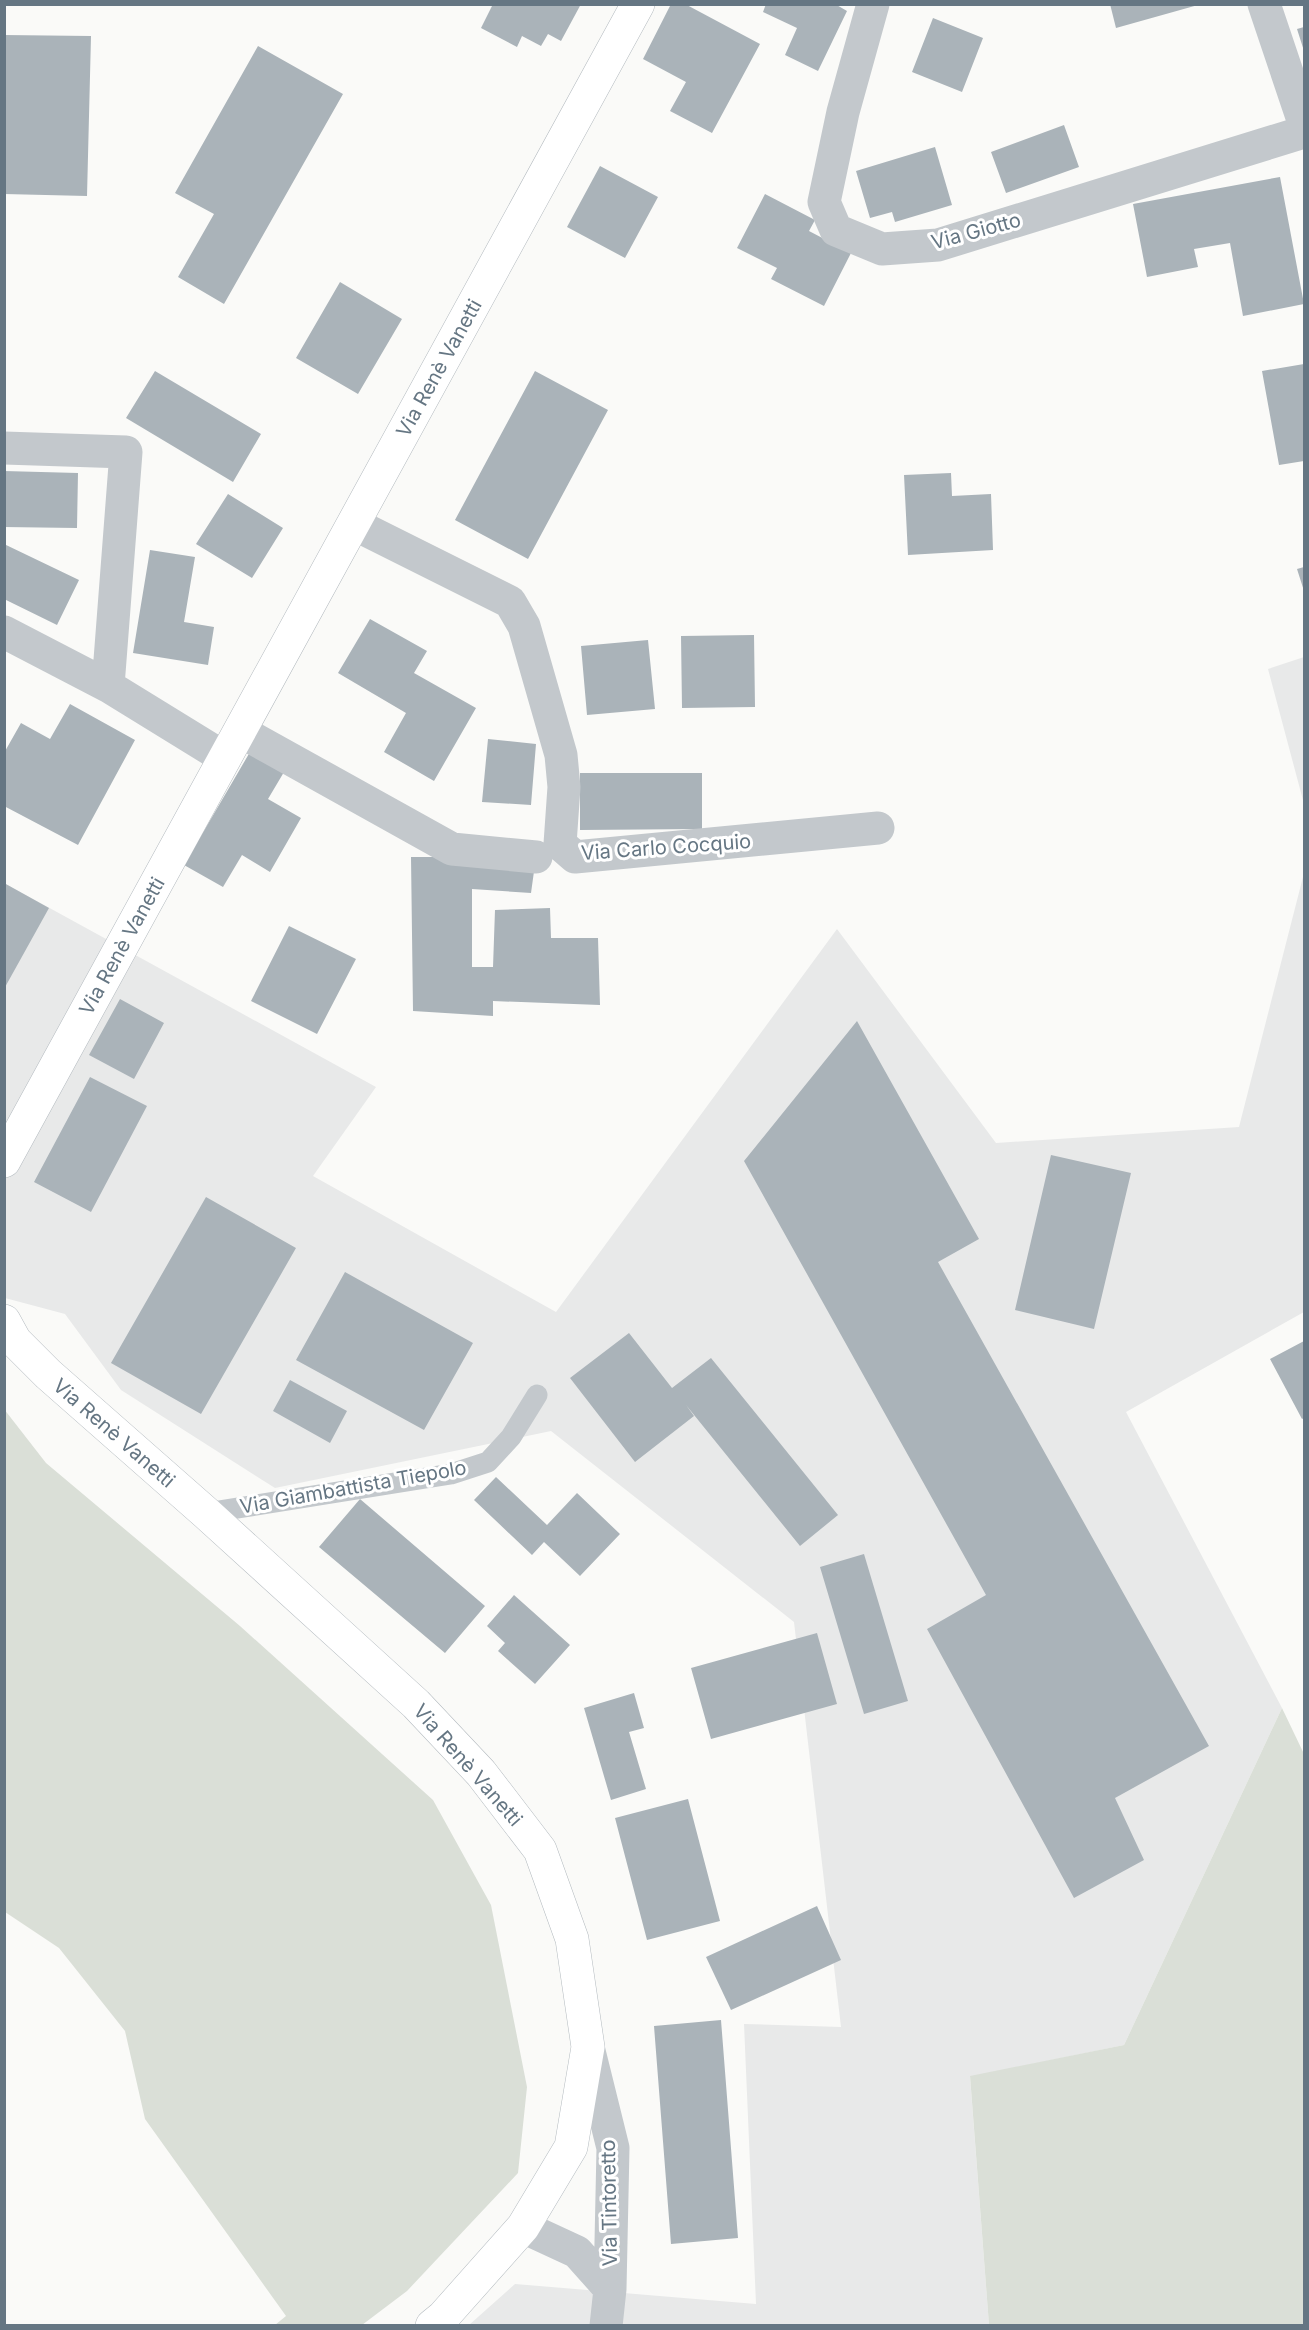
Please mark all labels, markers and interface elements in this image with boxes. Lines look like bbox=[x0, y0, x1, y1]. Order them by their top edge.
street label: Via Giotto bbox=[929, 208, 1023, 254]
street label: Via Renè Vanetti bbox=[391, 295, 487, 441]
street label: Via Carlo Cocquio bbox=[580, 829, 752, 865]
street label: Via Renè Vanetti bbox=[74, 873, 170, 1019]
street label: Via Renè Vanetti bbox=[48, 1373, 180, 1493]
street label: Via Giambattista Tiepolo bbox=[238, 1455, 468, 1519]
street label: Via Renè Vanetti bbox=[408, 1699, 528, 1831]
street label: Via Tintoretto bbox=[596, 2139, 622, 2267]

